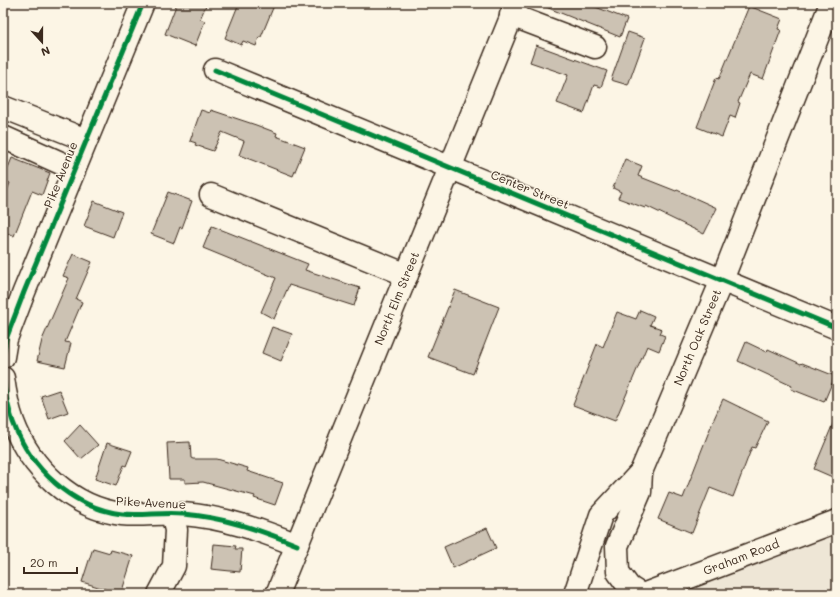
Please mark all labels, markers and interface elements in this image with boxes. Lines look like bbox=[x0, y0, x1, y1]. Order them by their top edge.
north arrow bbox=[22, 22, 62, 62]
text: N bbox=[39, 43, 52, 60]
street label: Pike Avenue bbox=[40, 139, 81, 210]
street label: Center Street bbox=[489, 166, 572, 212]
street label: North Elm Street bbox=[370, 249, 422, 347]
street label: North Oak Street bbox=[669, 286, 724, 388]
street label: Pike Avenue bbox=[116, 492, 187, 512]
street label: Graham Road bbox=[701, 535, 782, 578]
scale bar bbox=[24, 549, 77, 575]
text: 20 m bbox=[30, 554, 58, 570]

